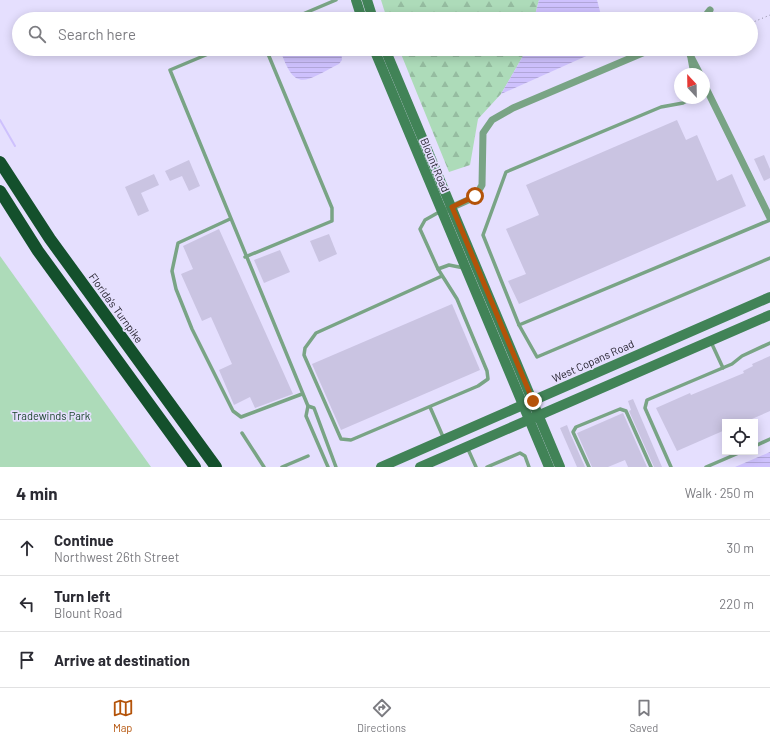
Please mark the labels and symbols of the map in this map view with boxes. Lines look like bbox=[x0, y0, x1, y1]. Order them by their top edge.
north arrow bbox=[674, 68, 710, 104]
street label: Blount Road bbox=[418, 136, 453, 194]
route start bbox=[466, 187, 484, 205]
street label: Florida's Turnpike bbox=[87, 270, 146, 345]
street label: West Copans Road bbox=[550, 337, 636, 384]
route end bbox=[524, 392, 542, 410]
park label: Tradewinds Park bbox=[12, 409, 91, 422]

